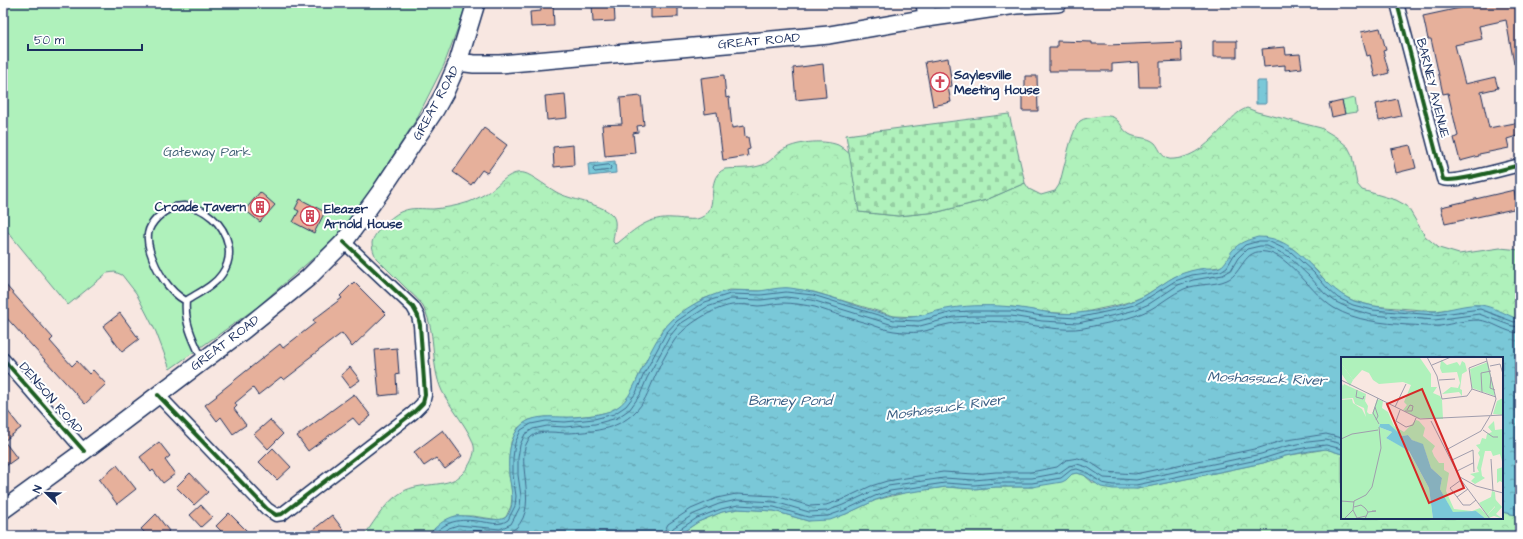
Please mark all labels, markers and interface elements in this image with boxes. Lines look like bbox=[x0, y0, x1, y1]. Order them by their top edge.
scale bar bbox=[28, 26, 142, 52]
street label: GREAT ROAD bbox=[717, 28, 801, 54]
text: 50 m bbox=[34, 32, 65, 49]
street label: BARNEY AVENUE bbox=[1412, 36, 1454, 140]
street label: GREAT ROAD bbox=[408, 62, 464, 143]
place label: Saylesville Meeting House bbox=[953, 66, 1040, 101]
church icon: Saylesville Meeting House bbox=[929, 71, 951, 93]
park label: Gateway Park bbox=[163, 143, 251, 162]
building icon: Croade Tavern bbox=[249, 196, 271, 218]
place label: Croade Tavern bbox=[155, 198, 246, 216]
place label: Eleazer Arnold House bbox=[324, 200, 403, 233]
building icon: Eleazer Arnold House bbox=[299, 205, 321, 227]
street label: GREAT ROAD bbox=[187, 311, 264, 375]
inset map bbox=[1341, 357, 1503, 519]
street label: DENSON ROAD bbox=[15, 358, 87, 438]
water label: Moshassuck River bbox=[1207, 367, 1328, 391]
water label: Moshassuck River bbox=[884, 390, 1007, 426]
water label: Barney Pond bbox=[748, 391, 835, 411]
north arrow bbox=[26, 473, 66, 513]
text: N bbox=[29, 483, 46, 495]

